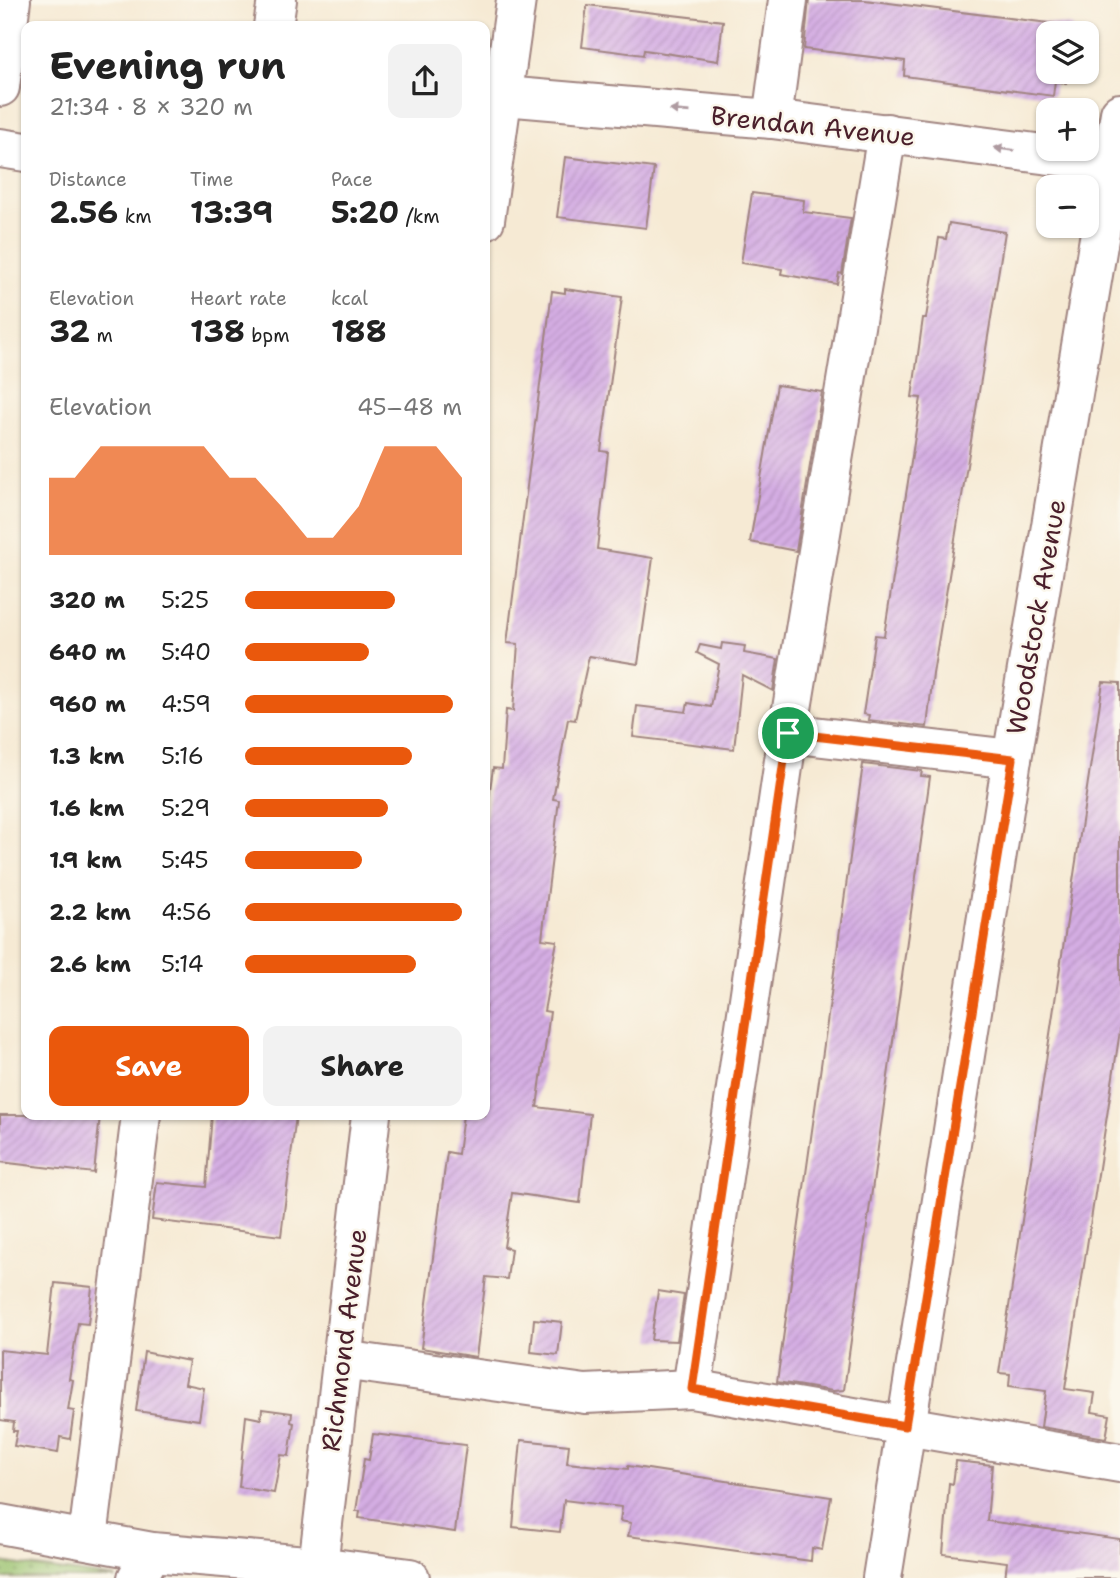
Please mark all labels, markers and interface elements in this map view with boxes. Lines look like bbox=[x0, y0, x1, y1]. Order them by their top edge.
map controls bbox=[1036, 21, 1099, 238]
button: layers bbox=[1036, 21, 1099, 84]
text: Evening run bbox=[49, 40, 286, 91]
button: share bbox=[388, 44, 462, 118]
text: 21:34 · 8 × 320 m bbox=[49, 92, 253, 122]
street label: Brendan Avenue bbox=[709, 97, 917, 154]
button: + bbox=[1036, 98, 1099, 161]
one-way arrow bbox=[669, 105, 691, 116]
one-way arrow bbox=[993, 143, 1015, 154]
text: Distance bbox=[49, 167, 127, 192]
text: Time bbox=[190, 167, 234, 192]
text: Pace bbox=[331, 167, 373, 192]
button: − bbox=[1036, 175, 1099, 238]
text: 2.56 bbox=[49, 192, 118, 233]
text: 13:39 bbox=[190, 192, 273, 233]
text: 5:20 bbox=[331, 192, 399, 233]
text: km bbox=[118, 204, 152, 229]
text: /km bbox=[399, 204, 440, 229]
text: Elevation bbox=[49, 286, 134, 311]
text: Heart rate bbox=[190, 286, 287, 311]
text: kcal bbox=[331, 286, 368, 311]
text: 32 bbox=[49, 311, 90, 352]
text: 138 bbox=[190, 311, 245, 352]
text: 188 bbox=[331, 311, 387, 352]
text: m bbox=[90, 323, 113, 348]
text: bpm bbox=[245, 323, 290, 348]
text: Elevation bbox=[49, 392, 152, 422]
text: 45–48 m bbox=[357, 392, 462, 422]
street label: Woodstock Avenue bbox=[998, 496, 1073, 737]
text: 320 m bbox=[49, 585, 125, 615]
text: 5:25 bbox=[161, 585, 209, 615]
text: 640 m bbox=[49, 637, 126, 667]
text: 5:40 bbox=[161, 637, 211, 667]
text: 960 m bbox=[49, 689, 126, 719]
text: 4:59 bbox=[161, 689, 211, 719]
pin bbox=[758, 703, 818, 763]
icon: arrive bbox=[769, 714, 807, 752]
text: 1.3 km bbox=[49, 741, 124, 771]
text: 5:16 bbox=[161, 741, 204, 771]
text: 1.6 km bbox=[49, 793, 124, 823]
text: 5:29 bbox=[161, 793, 210, 823]
text: 1.9 km bbox=[49, 845, 122, 875]
text: 5:45 bbox=[161, 845, 209, 875]
text: 2.2 km bbox=[49, 897, 131, 927]
text: 4:56 bbox=[161, 897, 212, 927]
text: 2.6 km bbox=[49, 949, 131, 979]
text: 5:14 bbox=[161, 949, 204, 979]
button: Save bbox=[49, 1026, 249, 1106]
button: Share bbox=[263, 1026, 462, 1106]
street label: Richmond Avenue bbox=[312, 1226, 375, 1453]

